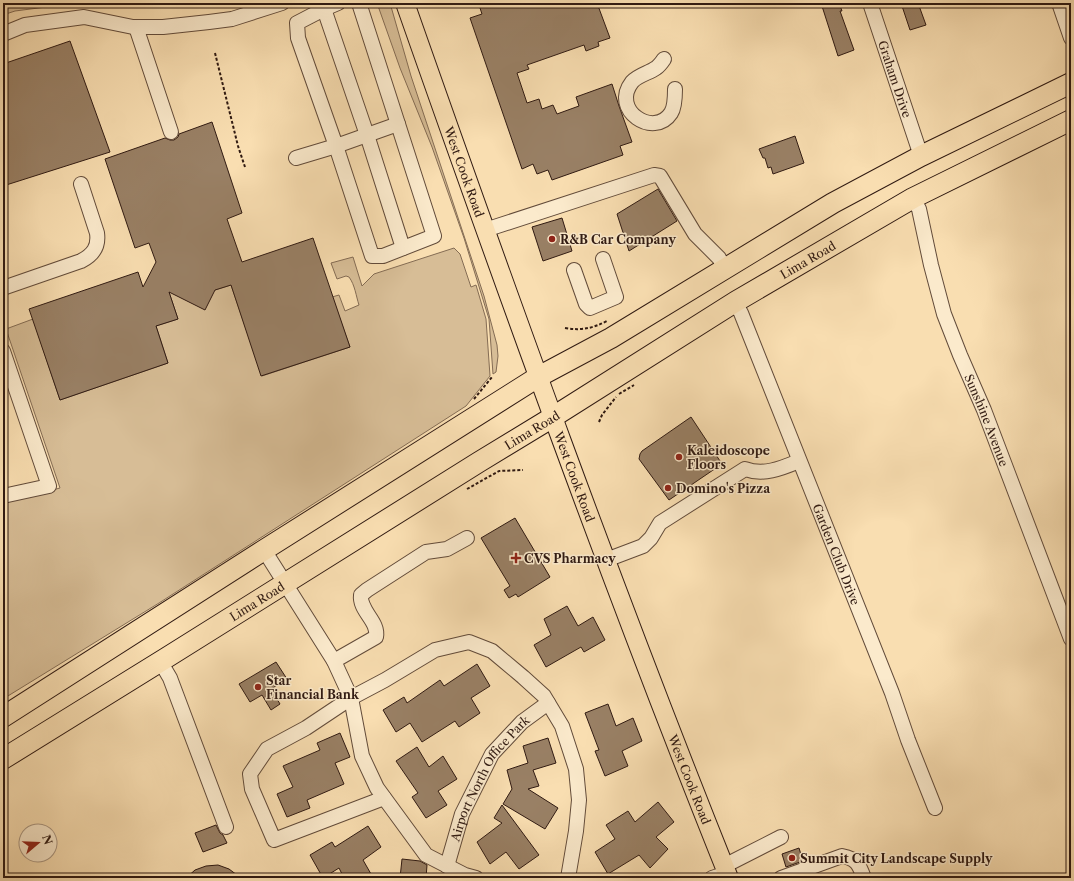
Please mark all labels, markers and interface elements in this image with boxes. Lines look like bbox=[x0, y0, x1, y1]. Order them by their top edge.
street label: Graham Drive bbox=[875, 38, 915, 120]
street label: West Cook Road bbox=[441, 124, 488, 220]
place label: R&B Car Company bbox=[560, 232, 676, 247]
marker: R&B Car Company bbox=[547, 234, 557, 244]
street label: Lima Road bbox=[777, 237, 839, 282]
street label: Sunshine Avenue bbox=[962, 372, 1012, 469]
street label: Lima Road bbox=[502, 407, 563, 452]
street label: West Cook Road bbox=[551, 428, 599, 524]
place label: Kaleidoscope Floors bbox=[687, 443, 770, 472]
marker: Kaleidoscope Floors bbox=[674, 452, 684, 462]
place label: Domino's Pizza bbox=[676, 481, 771, 496]
marker: Domino's Pizza bbox=[663, 483, 673, 493]
street label: Garden Club Drive bbox=[810, 501, 864, 607]
place label: CVS Pharmacy bbox=[524, 551, 616, 566]
marker: CVS Pharmacy bbox=[511, 553, 521, 563]
street label: Lima Road bbox=[227, 578, 288, 624]
place label: Star Financial Bank bbox=[266, 673, 360, 702]
marker: Star Financial Bank bbox=[253, 682, 263, 692]
street label: Airport North Office Park bbox=[447, 711, 533, 844]
street label: West Cook Road bbox=[665, 731, 715, 827]
north arrow bbox=[18, 823, 58, 863]
text: N bbox=[39, 833, 56, 847]
place label: Summit City Landscape Supply bbox=[800, 851, 993, 866]
marker: Summit City Landscape Supply bbox=[787, 853, 797, 863]

